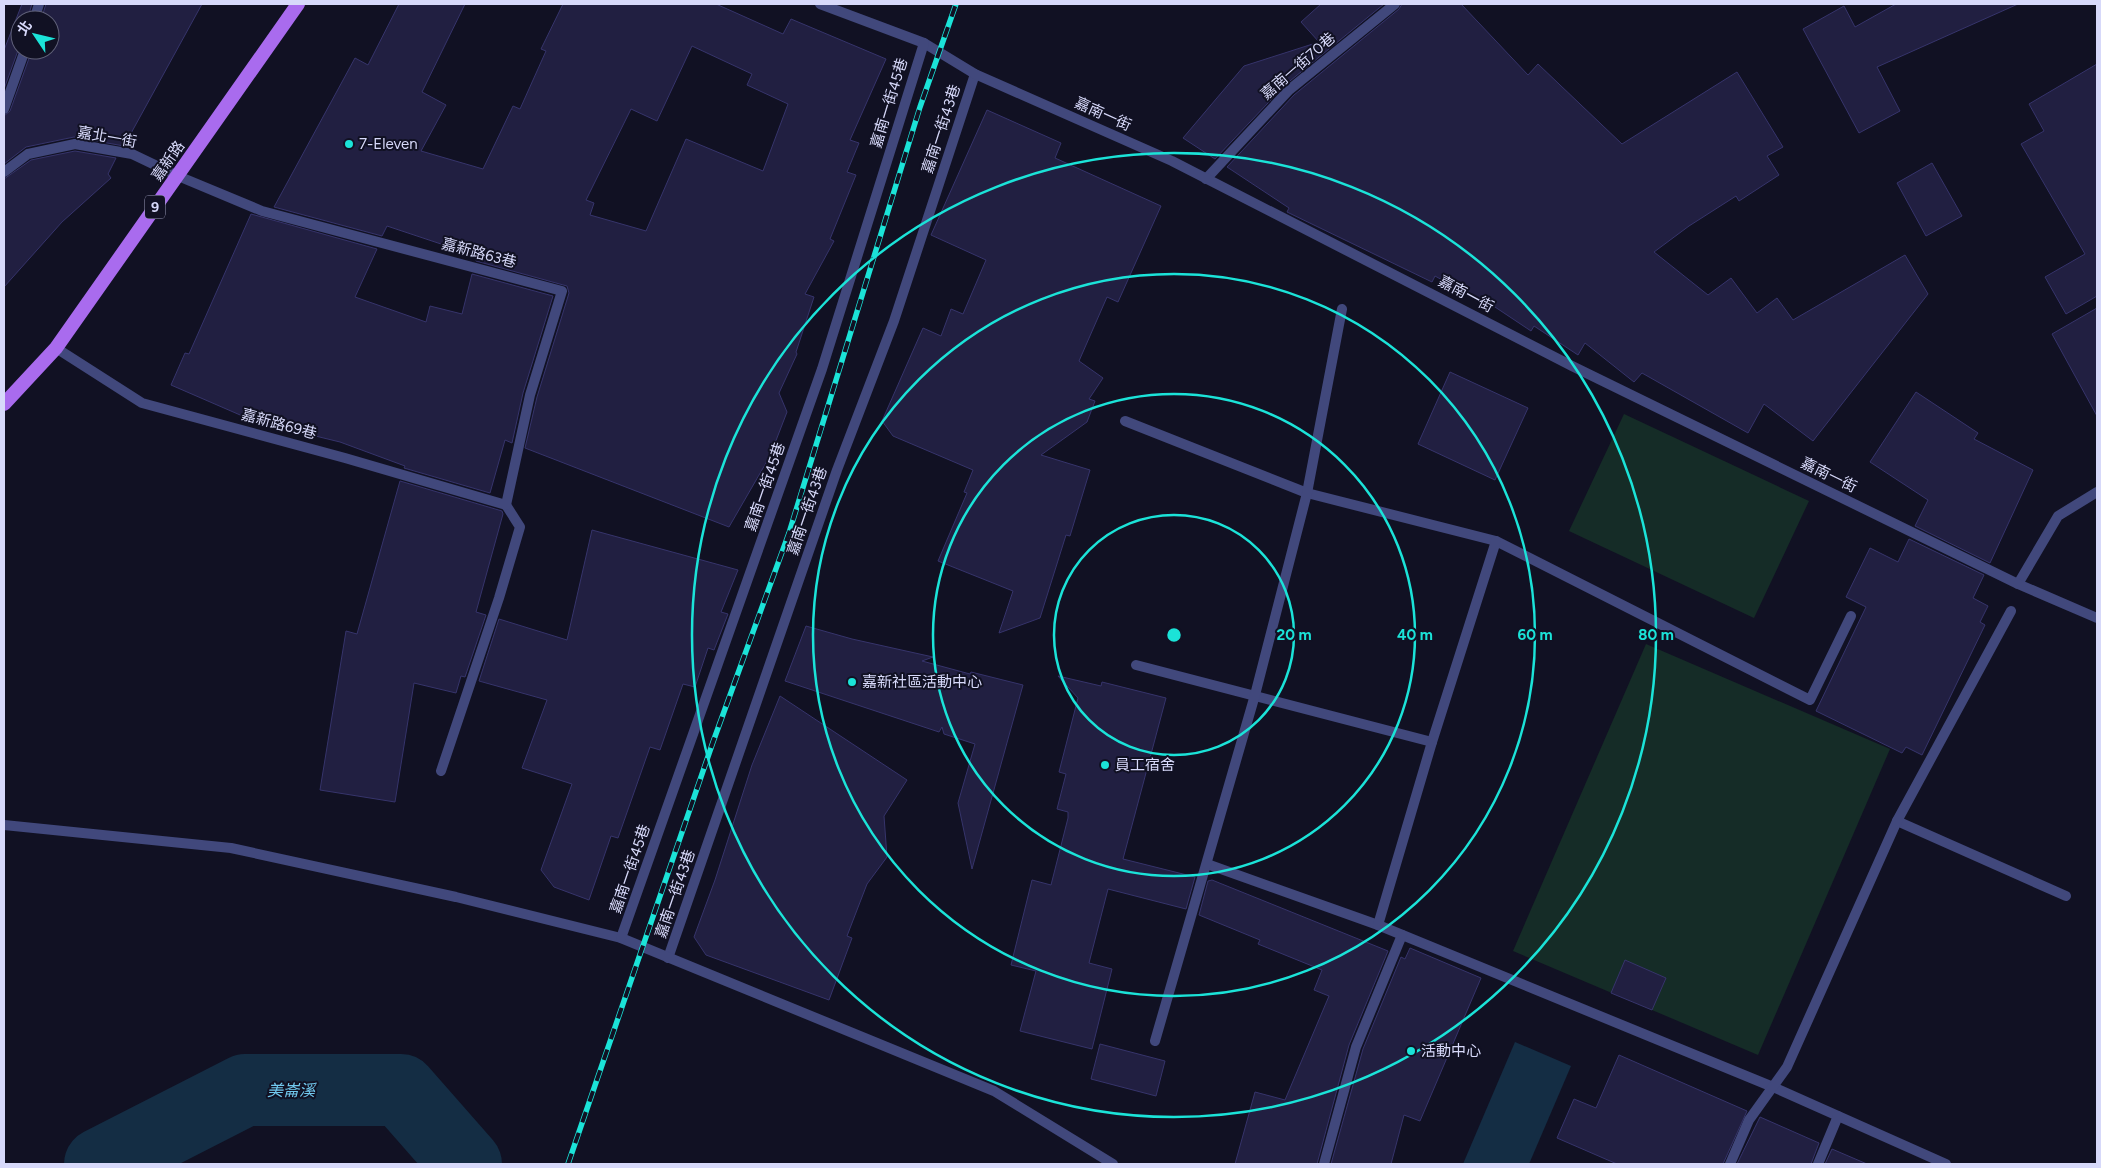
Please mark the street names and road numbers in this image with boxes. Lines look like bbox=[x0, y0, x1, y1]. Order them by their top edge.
street label: 嘉南一街70巷 bbox=[1257, 29, 1339, 103]
street label: 嘉南一街45巷 bbox=[867, 56, 911, 150]
street label: 嘉南一街43巷 bbox=[918, 82, 964, 176]
street label: 嘉南一街 bbox=[1072, 94, 1134, 134]
street label: 嘉北一街 bbox=[76, 123, 138, 151]
street label: 嘉新路 bbox=[148, 137, 188, 185]
road number: 9 bbox=[145, 196, 165, 218]
street label: 嘉新路63巷 bbox=[440, 234, 518, 272]
street label: 嘉南一街 bbox=[1435, 272, 1497, 316]
street label: 嘉新路69巷 bbox=[239, 405, 319, 443]
street label: 嘉南一街45巷 bbox=[741, 440, 789, 534]
street label: 嘉南一街 bbox=[1798, 454, 1860, 496]
street label: 嘉南一街43巷 bbox=[783, 464, 831, 558]
street label: 嘉南一街45巷 bbox=[606, 822, 654, 916]
street label: 嘉南一街43巷 bbox=[651, 847, 699, 941]

